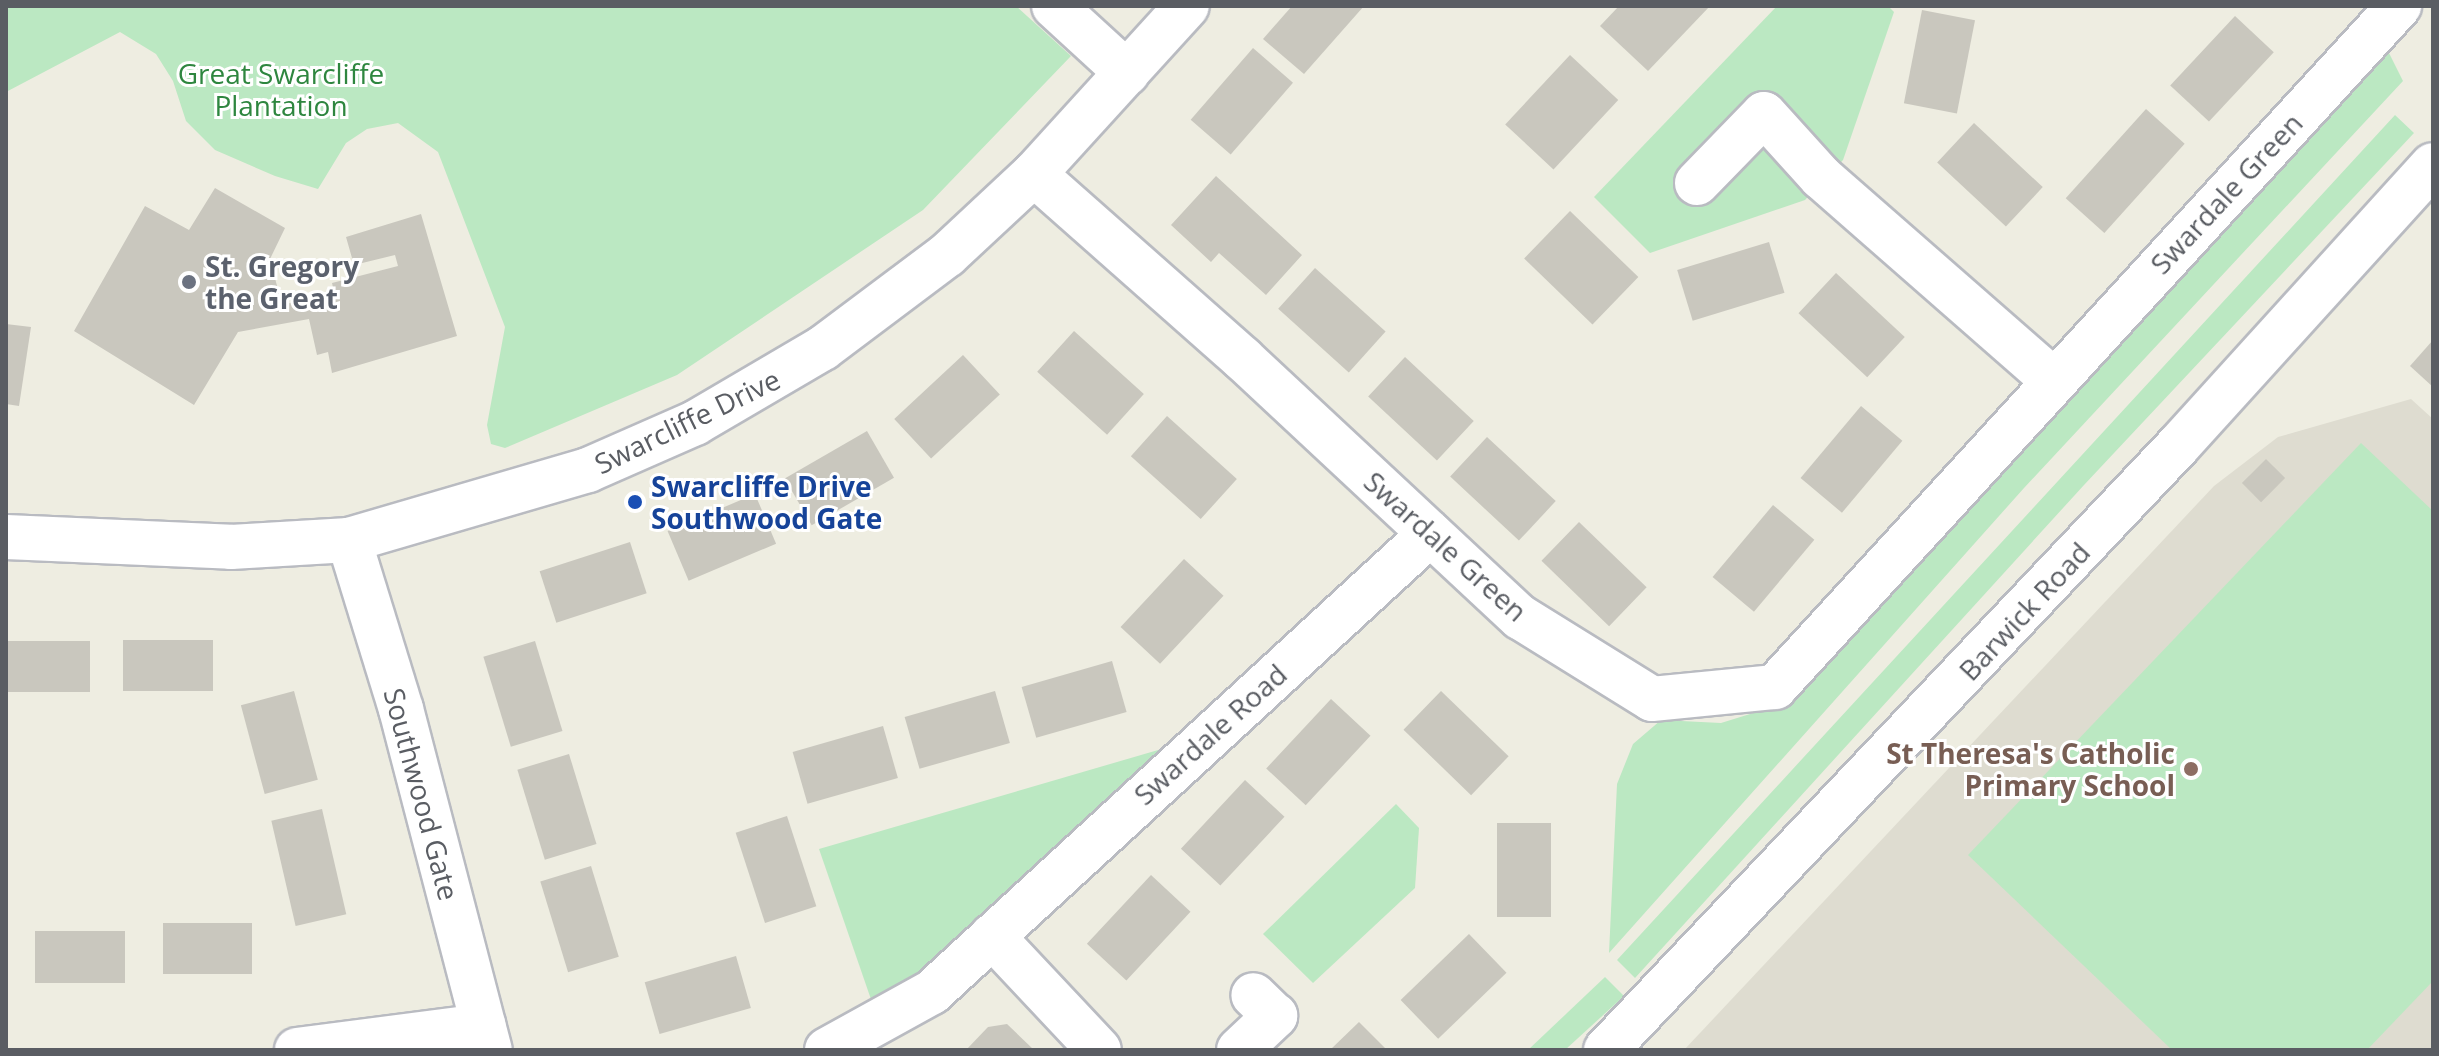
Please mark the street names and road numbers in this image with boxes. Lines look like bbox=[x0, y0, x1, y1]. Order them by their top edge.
street label: Swardale Green bbox=[2143, 106, 2309, 280]
street label: Swarcliffe Drive bbox=[589, 362, 785, 480]
street label: Swardale Green bbox=[1358, 464, 1534, 628]
street label: Barwick Road bbox=[1952, 535, 2096, 687]
street label: Swardale Road bbox=[1127, 657, 1293, 811]
street label: Southwood Gate bbox=[378, 684, 466, 904]

